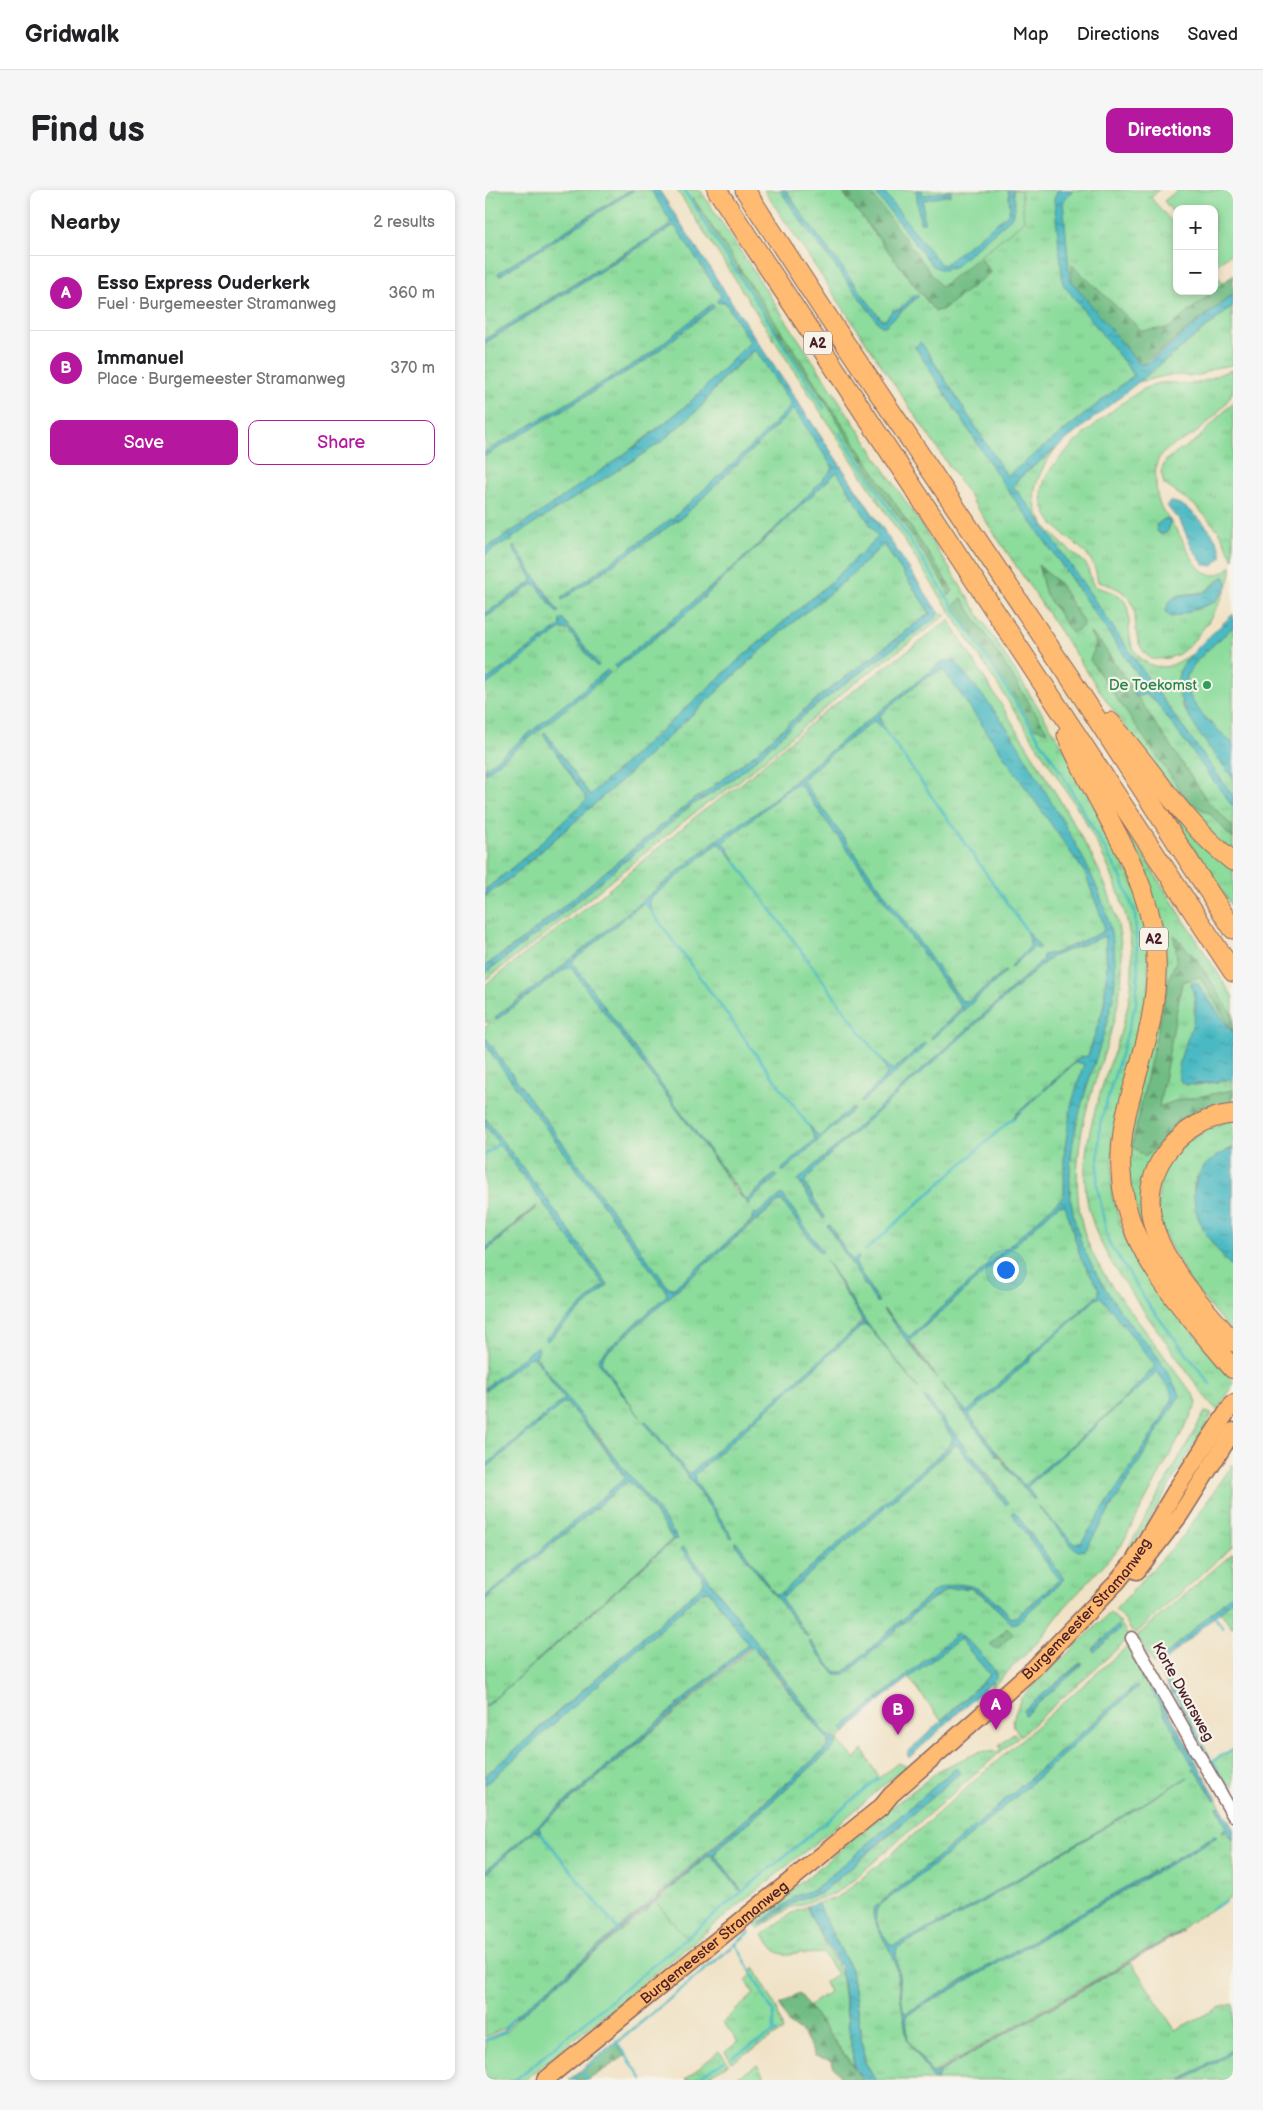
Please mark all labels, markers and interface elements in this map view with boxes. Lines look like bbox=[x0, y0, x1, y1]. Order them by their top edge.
text: Gridwalk bbox=[25, 20, 119, 49]
text: Map bbox=[1013, 24, 1049, 45]
text: Directions bbox=[1077, 24, 1159, 45]
text: Saved bbox=[1187, 24, 1238, 45]
button: Directions bbox=[1106, 108, 1233, 153]
text: Find us bbox=[30, 109, 145, 152]
map controls bbox=[1173, 205, 1218, 295]
button: + bbox=[1173, 205, 1218, 250]
text: Nearby bbox=[50, 210, 120, 235]
text: 2 results bbox=[373, 213, 435, 232]
button: − bbox=[1173, 250, 1218, 295]
text: Esso Express Ouderkerk bbox=[97, 272, 310, 295]
text: A bbox=[61, 284, 71, 303]
text: 360 m bbox=[388, 284, 435, 303]
text: Fuel · Burgemeester Stramanweg bbox=[97, 295, 336, 314]
road number: A2 bbox=[804, 332, 832, 354]
text: Immanuel bbox=[97, 347, 184, 370]
text: B bbox=[60, 359, 72, 378]
text: 370 m bbox=[390, 359, 435, 378]
text: Place · Burgemeester Stramanweg bbox=[97, 370, 346, 389]
button: Save bbox=[50, 420, 238, 465]
button: Share bbox=[248, 420, 435, 465]
place label: De Toekomst bbox=[1109, 676, 1197, 695]
marker: De Toekomst bbox=[1201, 679, 1213, 691]
road number: A2 bbox=[1140, 928, 1168, 951]
your location bbox=[993, 1257, 1019, 1283]
street label: Burgemeester Stramanweg bbox=[1018, 1534, 1155, 1684]
street label: Korte Dwarsweg bbox=[1148, 1639, 1218, 1745]
pin: A bbox=[980, 1689, 1012, 1730]
pin: B bbox=[882, 1694, 914, 1735]
street label: Burgemeester Stramanweg bbox=[636, 1877, 792, 2008]

